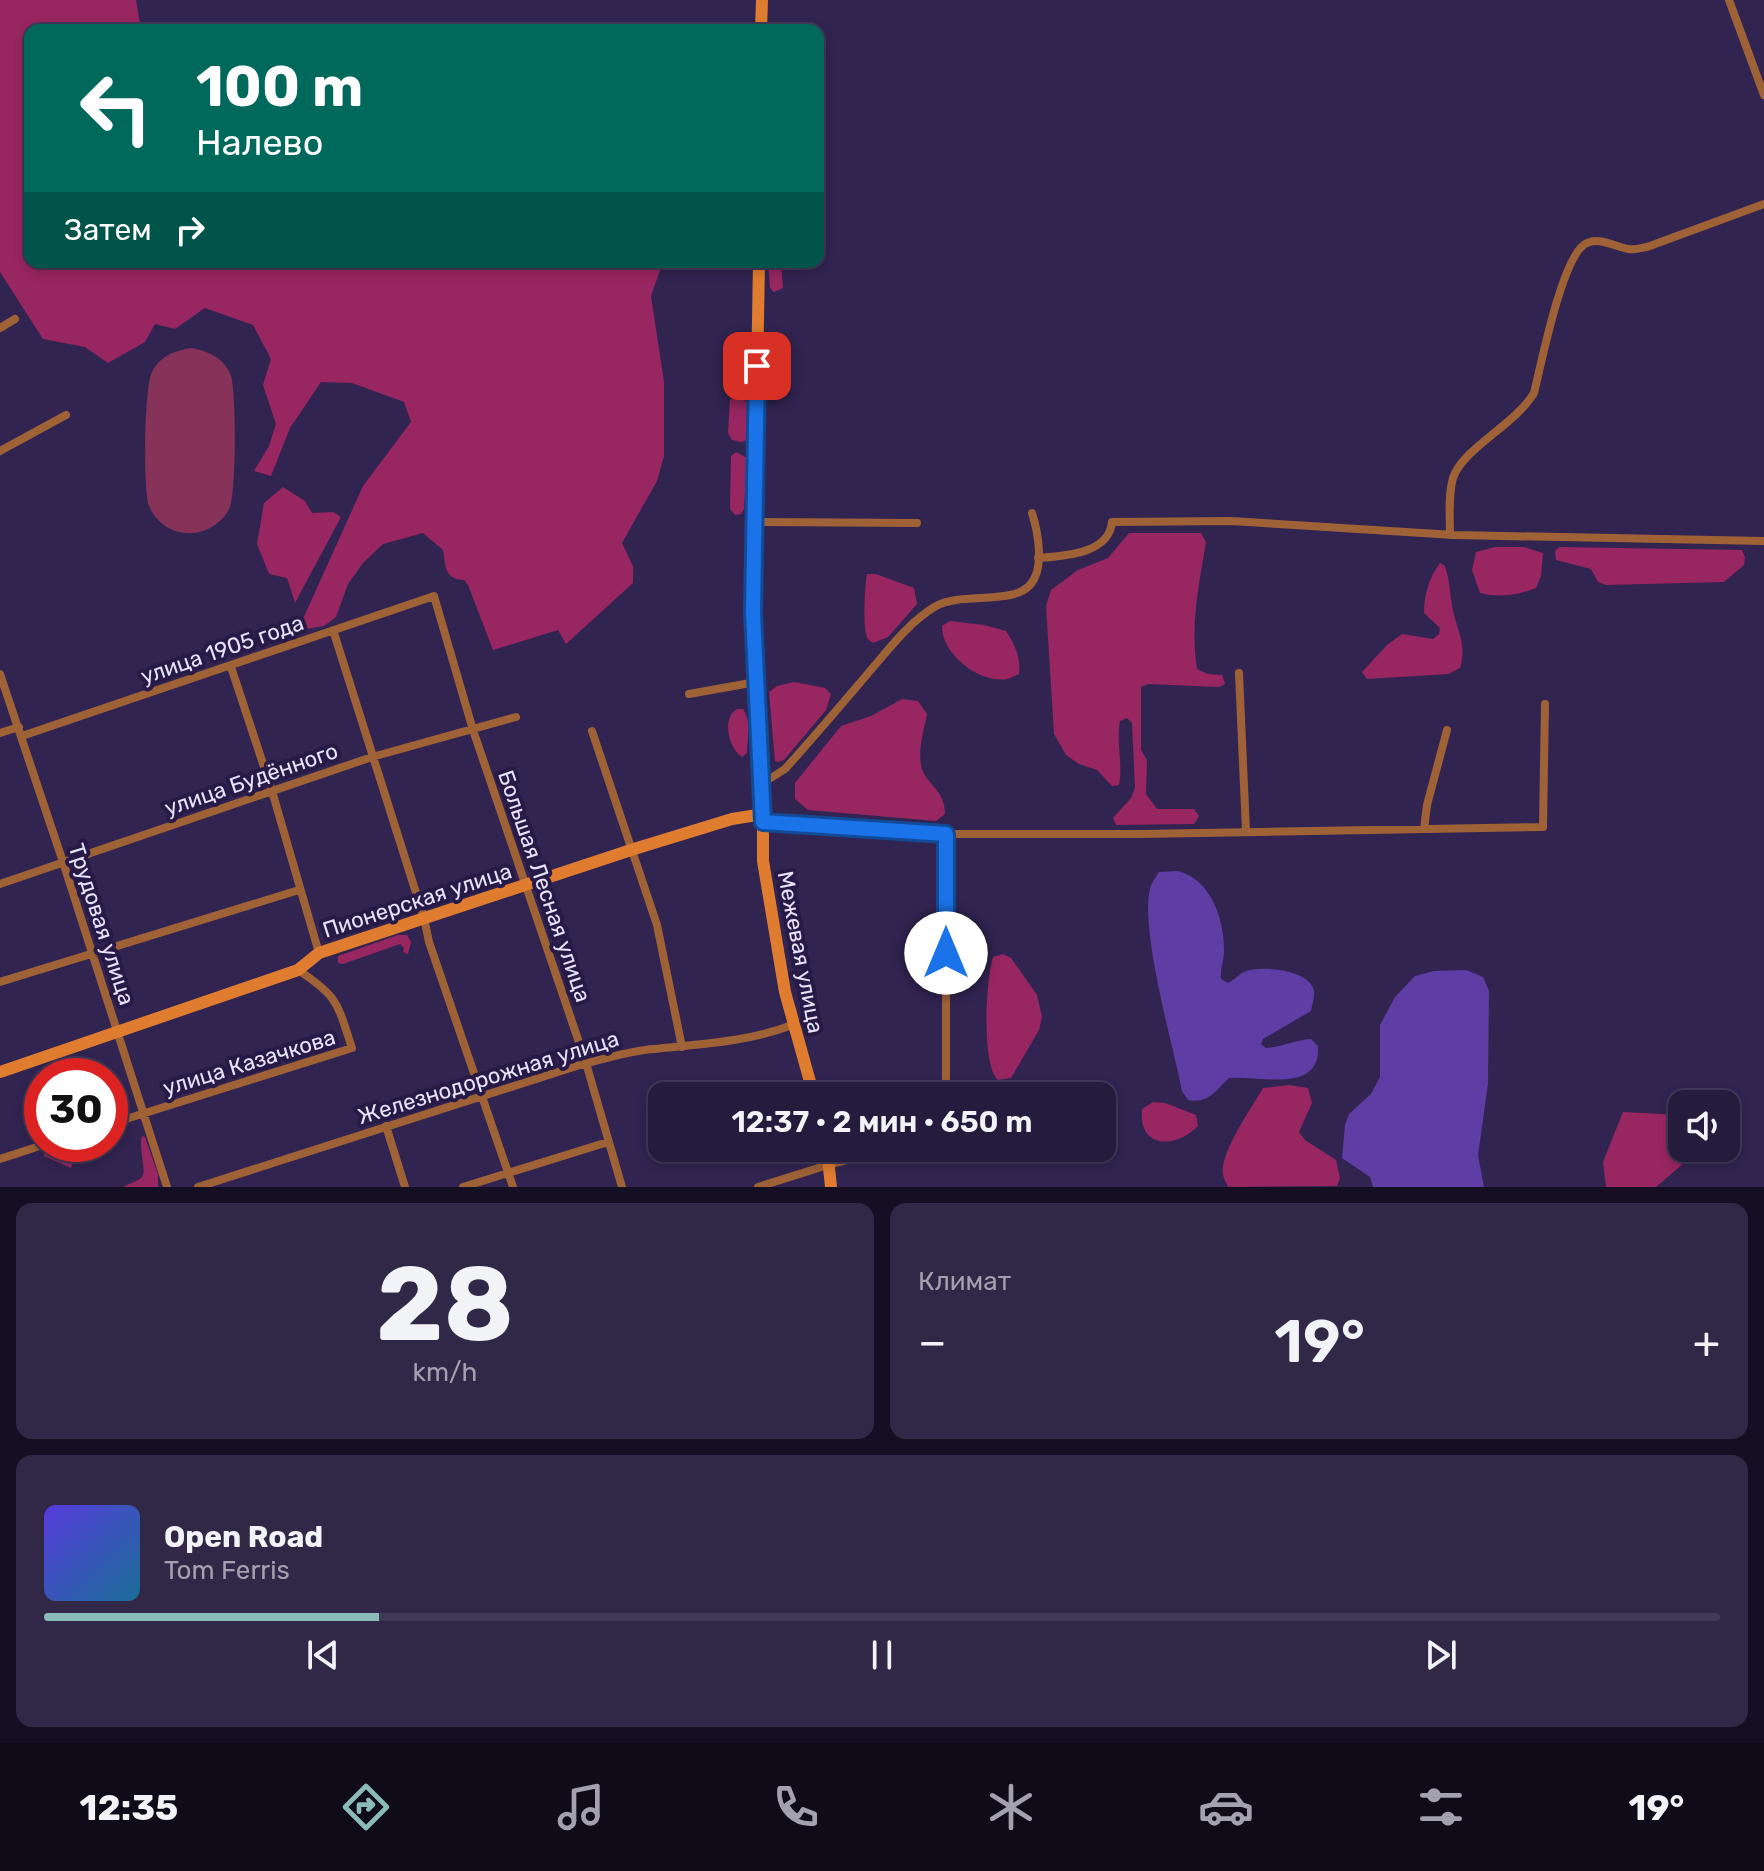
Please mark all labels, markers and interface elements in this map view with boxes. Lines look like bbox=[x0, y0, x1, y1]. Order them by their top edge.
text: 100 m bbox=[196, 54, 363, 120]
icon: left bbox=[64, 56, 168, 160]
text: Налево bbox=[196, 121, 323, 164]
icon: right bbox=[168, 208, 212, 252]
text: Затем bbox=[64, 212, 152, 248]
pin bbox=[723, 332, 791, 400]
icon: arrive bbox=[735, 344, 779, 388]
street label: улица 1905 года bbox=[137, 609, 307, 690]
street label: улица Будённого bbox=[161, 737, 341, 822]
street label: Большая Лесная улица bbox=[492, 767, 597, 1006]
street label: Трудовая улица bbox=[63, 840, 140, 1008]
street label: Пионерская улица bbox=[319, 857, 515, 944]
street label: Межевая улица bbox=[772, 869, 829, 1036]
position arrow bbox=[904, 911, 988, 995]
street label: улица Казачкова bbox=[160, 1023, 339, 1102]
street label: Железнодорожная улица bbox=[354, 1025, 622, 1130]
speed limit sign: 30 bbox=[24, 1058, 128, 1162]
map controls bbox=[1668, 1090, 1740, 1162]
button: sound bbox=[1668, 1090, 1740, 1162]
text: 12:37 · 2 мин · 650 m bbox=[731, 1104, 1033, 1140]
text: 28 bbox=[376, 1243, 514, 1366]
text: Климат bbox=[918, 1266, 1011, 1297]
text: 19° bbox=[1274, 1306, 1365, 1377]
text: − bbox=[918, 1316, 947, 1368]
text: + bbox=[1693, 1316, 1720, 1368]
text: km/h bbox=[413, 1357, 477, 1388]
text: Open Road bbox=[164, 1519, 323, 1555]
text: Tom Ferris bbox=[164, 1555, 290, 1586]
icon: previous bbox=[301, 1633, 345, 1677]
icon: pause bbox=[860, 1633, 904, 1677]
icon: next bbox=[1419, 1633, 1463, 1677]
icon: directions bbox=[338, 1779, 394, 1835]
icon: music bbox=[553, 1779, 609, 1835]
icon: phone bbox=[768, 1779, 824, 1835]
icon: climate bbox=[983, 1779, 1039, 1835]
icon: car bbox=[1198, 1779, 1254, 1835]
icon: filters bbox=[1413, 1779, 1469, 1835]
text: 12:35 bbox=[80, 1786, 178, 1829]
text: 19° bbox=[1629, 1786, 1684, 1829]

